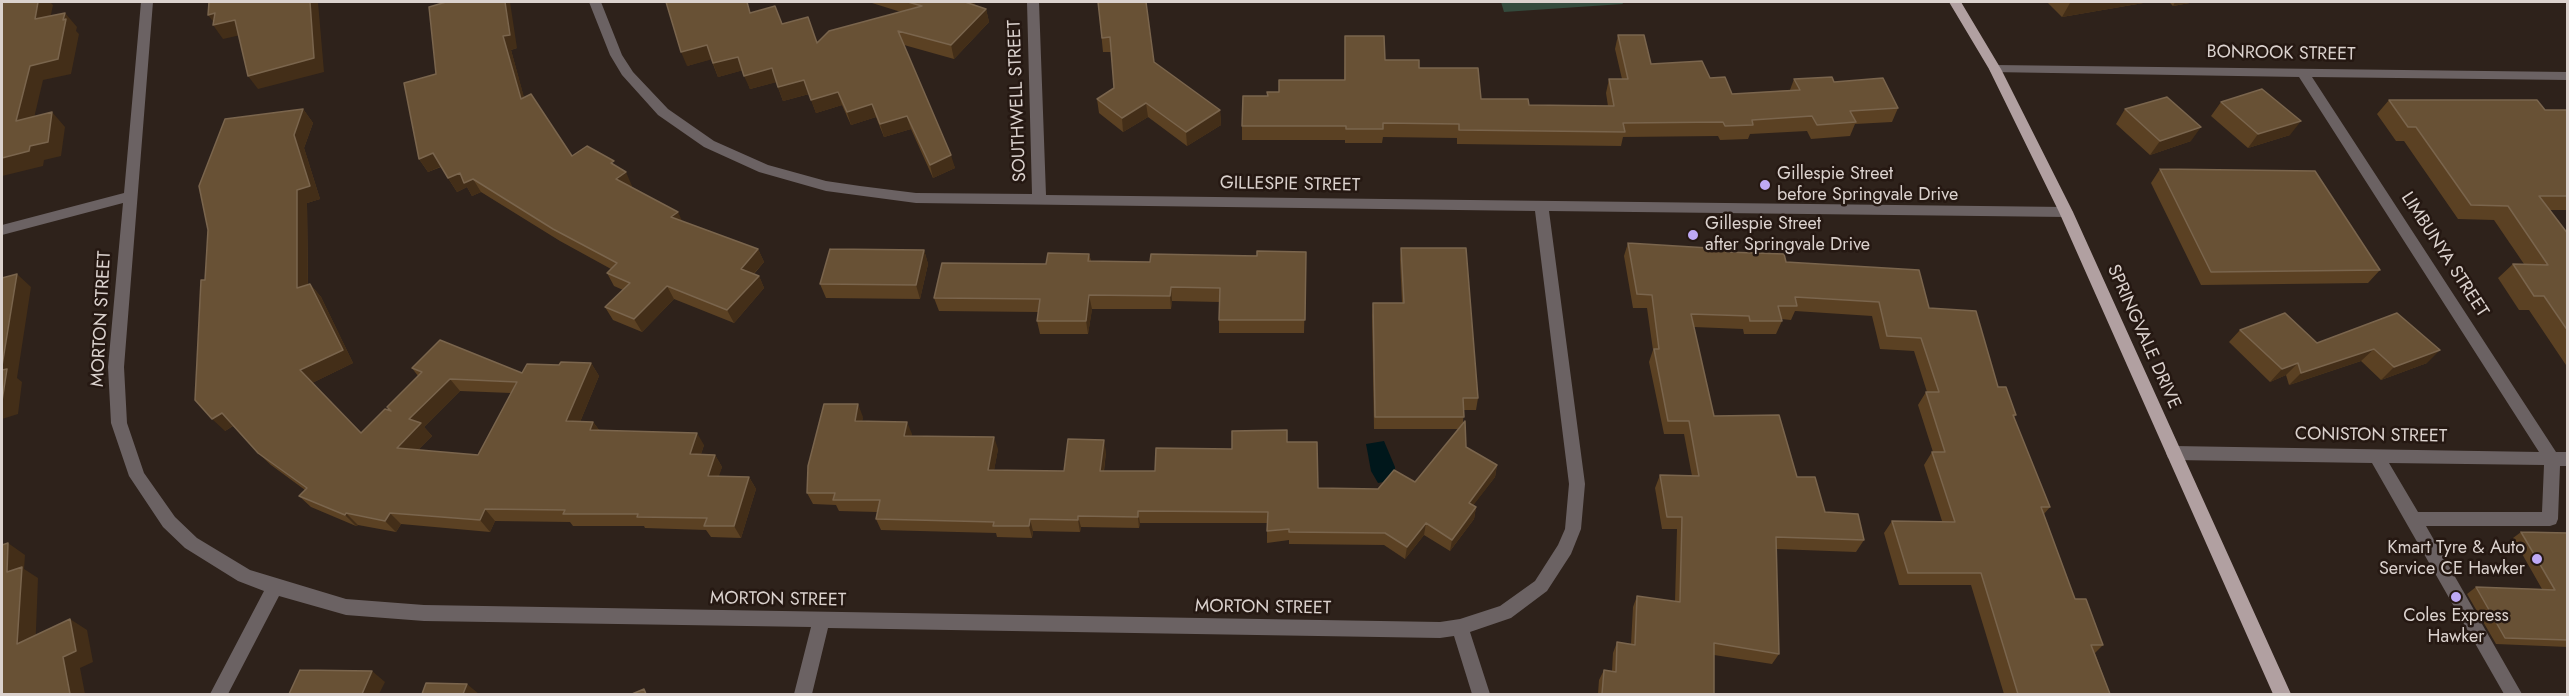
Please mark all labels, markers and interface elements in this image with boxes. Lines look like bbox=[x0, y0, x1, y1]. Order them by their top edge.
street label: SOUTHWELL STREET bbox=[1004, 19, 1032, 183]
street label: BONROOK STREET bbox=[2206, 42, 2356, 66]
place label: Gillespie Street before Springvale Drive bbox=[1777, 164, 1958, 207]
street label: GILLESPIE STREET bbox=[1220, 173, 1360, 197]
marker: Gillespie Street before Springvale Drive bbox=[1758, 178, 1772, 192]
street label: LIMBUNYA STREET bbox=[2396, 189, 2492, 321]
place label: Gillespie Street after Springvale Drive bbox=[1705, 214, 1870, 256]
marker: Gillespie Street after Springvale Drive bbox=[1686, 228, 1700, 242]
street label: MORTON STREET bbox=[88, 250, 116, 388]
street label: SPRINGVALE DRIVE bbox=[2102, 262, 2184, 412]
street label: CONISTON STREET bbox=[2295, 424, 2447, 448]
place label: Kmart Tyre & Auto Service CE Hawker bbox=[2379, 538, 2525, 580]
marker: Kmart Tyre & Auto Service CE Hawker bbox=[2530, 552, 2544, 566]
street label: MORTON STREET bbox=[710, 588, 846, 612]
marker: Coles Express Hawker bbox=[2449, 590, 2463, 604]
street label: MORTON STREET bbox=[1195, 596, 1331, 620]
place label: Coles Express Hawker bbox=[2403, 606, 2509, 648]

